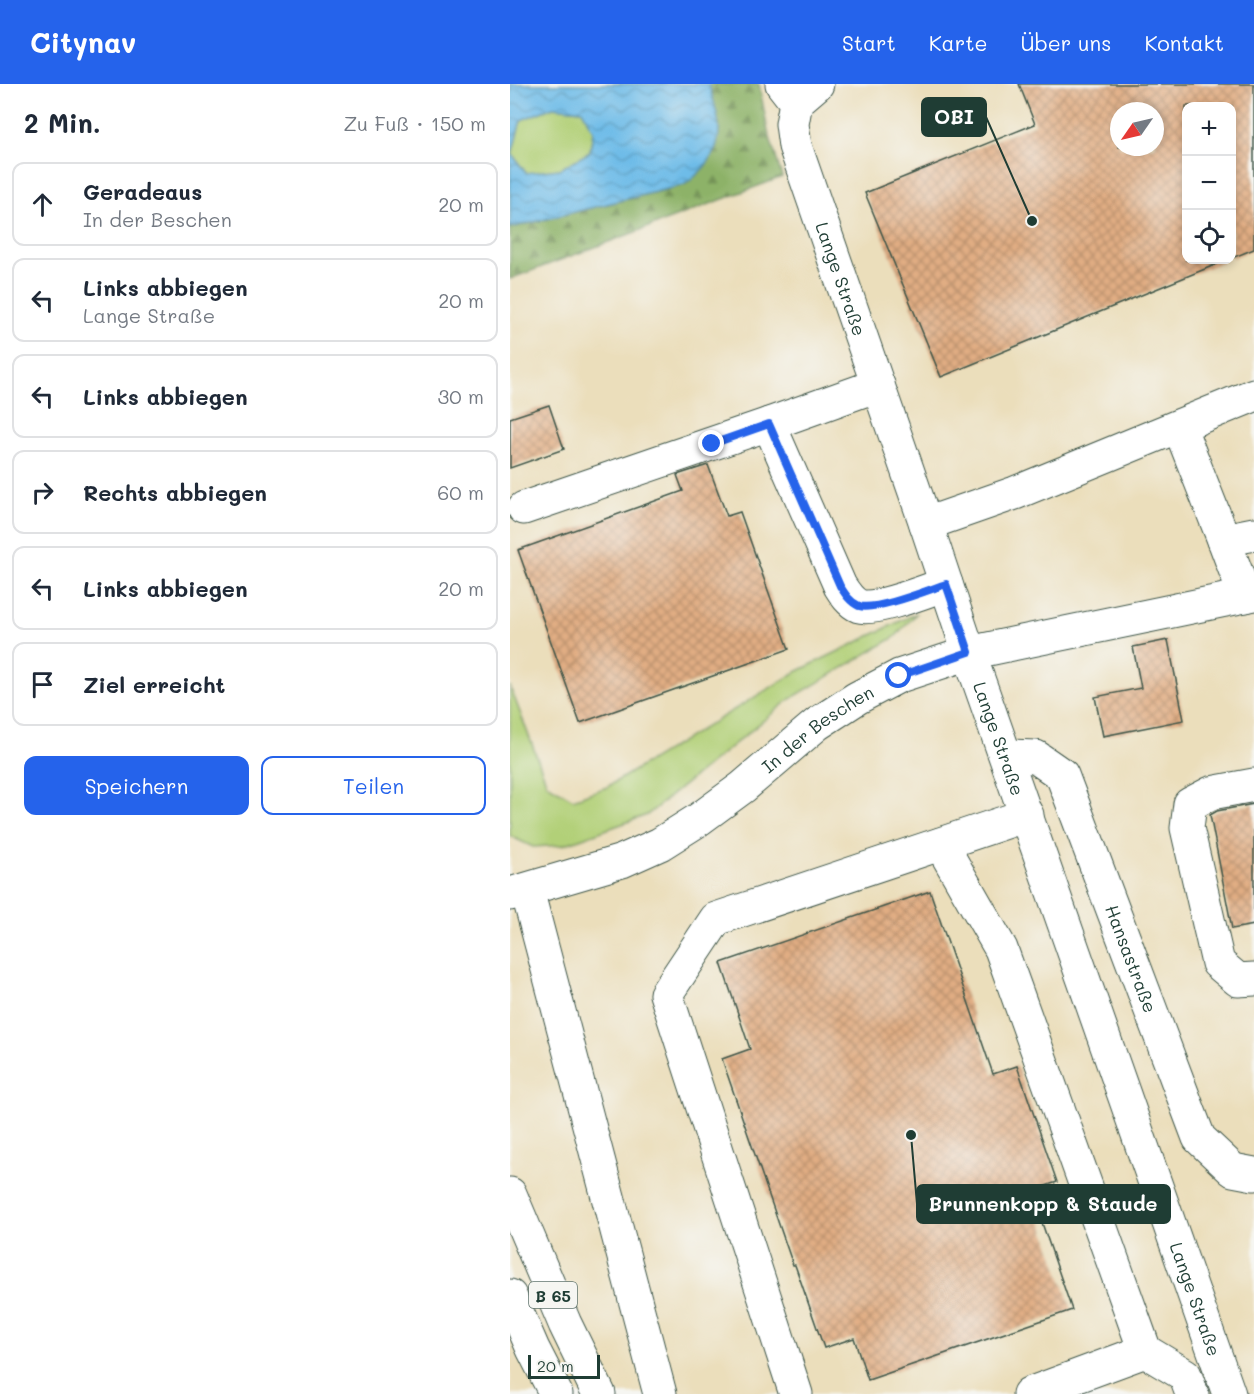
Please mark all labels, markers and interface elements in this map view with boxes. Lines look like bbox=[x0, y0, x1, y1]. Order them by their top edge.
text: Citynav bbox=[30, 24, 136, 60]
text: Start bbox=[842, 29, 896, 56]
text: Karte bbox=[929, 29, 987, 56]
text: Über uns bbox=[1020, 29, 1111, 56]
text: Kontakt bbox=[1144, 29, 1224, 56]
callout: OBI bbox=[922, 98, 986, 136]
north arrow bbox=[1110, 102, 1164, 156]
map controls bbox=[1182, 102, 1236, 264]
button: + bbox=[1182, 102, 1236, 156]
text: OBI bbox=[934, 103, 974, 129]
text: 2 Min. bbox=[24, 106, 101, 140]
text: Zu Fuß · 150 m bbox=[344, 110, 486, 136]
button: − bbox=[1182, 156, 1236, 210]
text: Geradeaus bbox=[83, 177, 202, 206]
icon: ahead bbox=[26, 188, 59, 221]
text: 20 m bbox=[438, 191, 484, 217]
text: In der Beschen bbox=[83, 206, 232, 232]
button: locate bbox=[1182, 210, 1236, 264]
street label: Lange Straße bbox=[810, 219, 872, 339]
text: Links abbiegen bbox=[83, 273, 248, 302]
icon: left bbox=[26, 284, 59, 317]
text: 20 m bbox=[438, 287, 484, 313]
text: Lange Straße bbox=[83, 302, 215, 328]
icon: left bbox=[26, 380, 59, 413]
text: Links abbiegen bbox=[83, 382, 248, 411]
text: 30 m bbox=[438, 383, 484, 409]
route end bbox=[698, 430, 724, 456]
icon: right bbox=[26, 476, 59, 509]
text: Rechts abbiegen bbox=[83, 478, 267, 507]
text: 60 m bbox=[437, 479, 484, 505]
icon: left bbox=[26, 572, 59, 605]
text: Links abbiegen bbox=[83, 574, 248, 603]
text: 20 m bbox=[438, 575, 484, 601]
route start bbox=[885, 662, 911, 688]
icon: arrive bbox=[26, 668, 59, 701]
text: Ziel erreicht bbox=[83, 670, 225, 699]
street label: Lange Straße bbox=[968, 678, 1030, 799]
street label: In der Beschen bbox=[756, 679, 878, 778]
button: Speichern bbox=[24, 756, 249, 815]
button: Teilen bbox=[261, 756, 486, 815]
street label: Hansastraße bbox=[1100, 901, 1163, 1016]
callout: Brunnenkopp & Staude bbox=[917, 1185, 1170, 1223]
text: Brunnenkopp & Staude bbox=[929, 1190, 1158, 1216]
street label: Lange Straße bbox=[1165, 1239, 1227, 1359]
road number: B 65 bbox=[529, 1282, 577, 1308]
scale bar bbox=[528, 1352, 600, 1380]
text: 20 m bbox=[537, 1355, 574, 1376]

